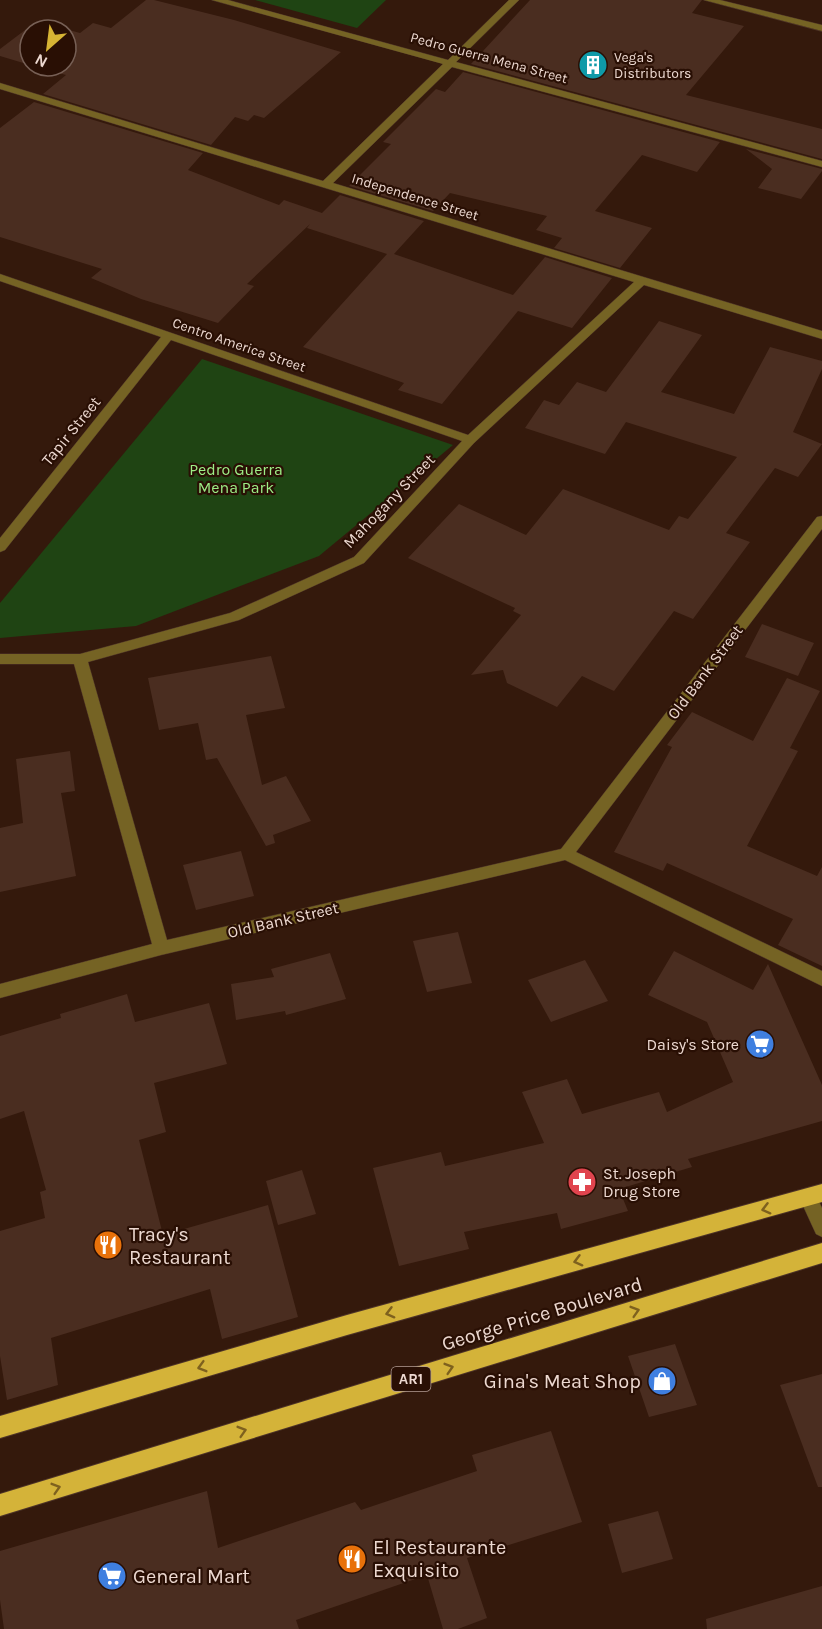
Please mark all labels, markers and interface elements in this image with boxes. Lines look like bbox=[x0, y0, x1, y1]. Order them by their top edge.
north arrow bbox=[18, 18, 78, 78]
street label: Pedro Guerra Mena Street bbox=[409, 29, 569, 87]
building icon: Vega's Distributors bbox=[577, 49, 609, 81]
place label: Vega's Distributors bbox=[614, 49, 691, 82]
text: N bbox=[32, 50, 51, 72]
street label: Independence Street bbox=[350, 170, 480, 224]
street label: Centro America Street bbox=[170, 314, 308, 376]
street label: Tapir Street bbox=[37, 393, 105, 469]
street label: Mahogany Street bbox=[339, 450, 439, 552]
park label: Pedro Guerra Mena Park bbox=[189, 460, 283, 497]
street label: Old Bank Street bbox=[663, 621, 747, 723]
street label: Old Bank Street bbox=[226, 898, 340, 942]
supermarket icon: Daisy's Store bbox=[744, 1028, 776, 1060]
place label: Daisy's Store bbox=[647, 1035, 739, 1054]
place label: St. Joseph Drug Store bbox=[603, 1164, 680, 1201]
pharmacy icon: St. Joseph Drug Store bbox=[566, 1166, 598, 1198]
one-way arrow bbox=[761, 1202, 772, 1214]
place label: Tracy's Restaurant bbox=[129, 1223, 231, 1269]
restaurant icon: Tracy's Restaurant bbox=[92, 1229, 124, 1261]
one-way arrow bbox=[573, 1254, 584, 1266]
street label: George Price Boulevard bbox=[439, 1273, 645, 1355]
one-way arrow bbox=[630, 1305, 640, 1318]
one-way arrow bbox=[385, 1306, 396, 1318]
one-way arrow bbox=[198, 1360, 208, 1372]
one-way arrow bbox=[443, 1362, 454, 1375]
shop icon: Gina's Meat Shop bbox=[646, 1365, 678, 1397]
road number: AR1 bbox=[392, 1367, 430, 1391]
place label: Gina's Meat Shop bbox=[484, 1370, 641, 1393]
one-way arrow bbox=[236, 1426, 247, 1438]
one-way arrow bbox=[50, 1483, 61, 1495]
place label: El Restaurante Exquisito bbox=[373, 1536, 506, 1582]
restaurant icon: El Restaurante Exquisito bbox=[336, 1543, 368, 1575]
supermarket icon: General Mart bbox=[96, 1560, 128, 1592]
place label: General Mart bbox=[133, 1565, 250, 1588]

